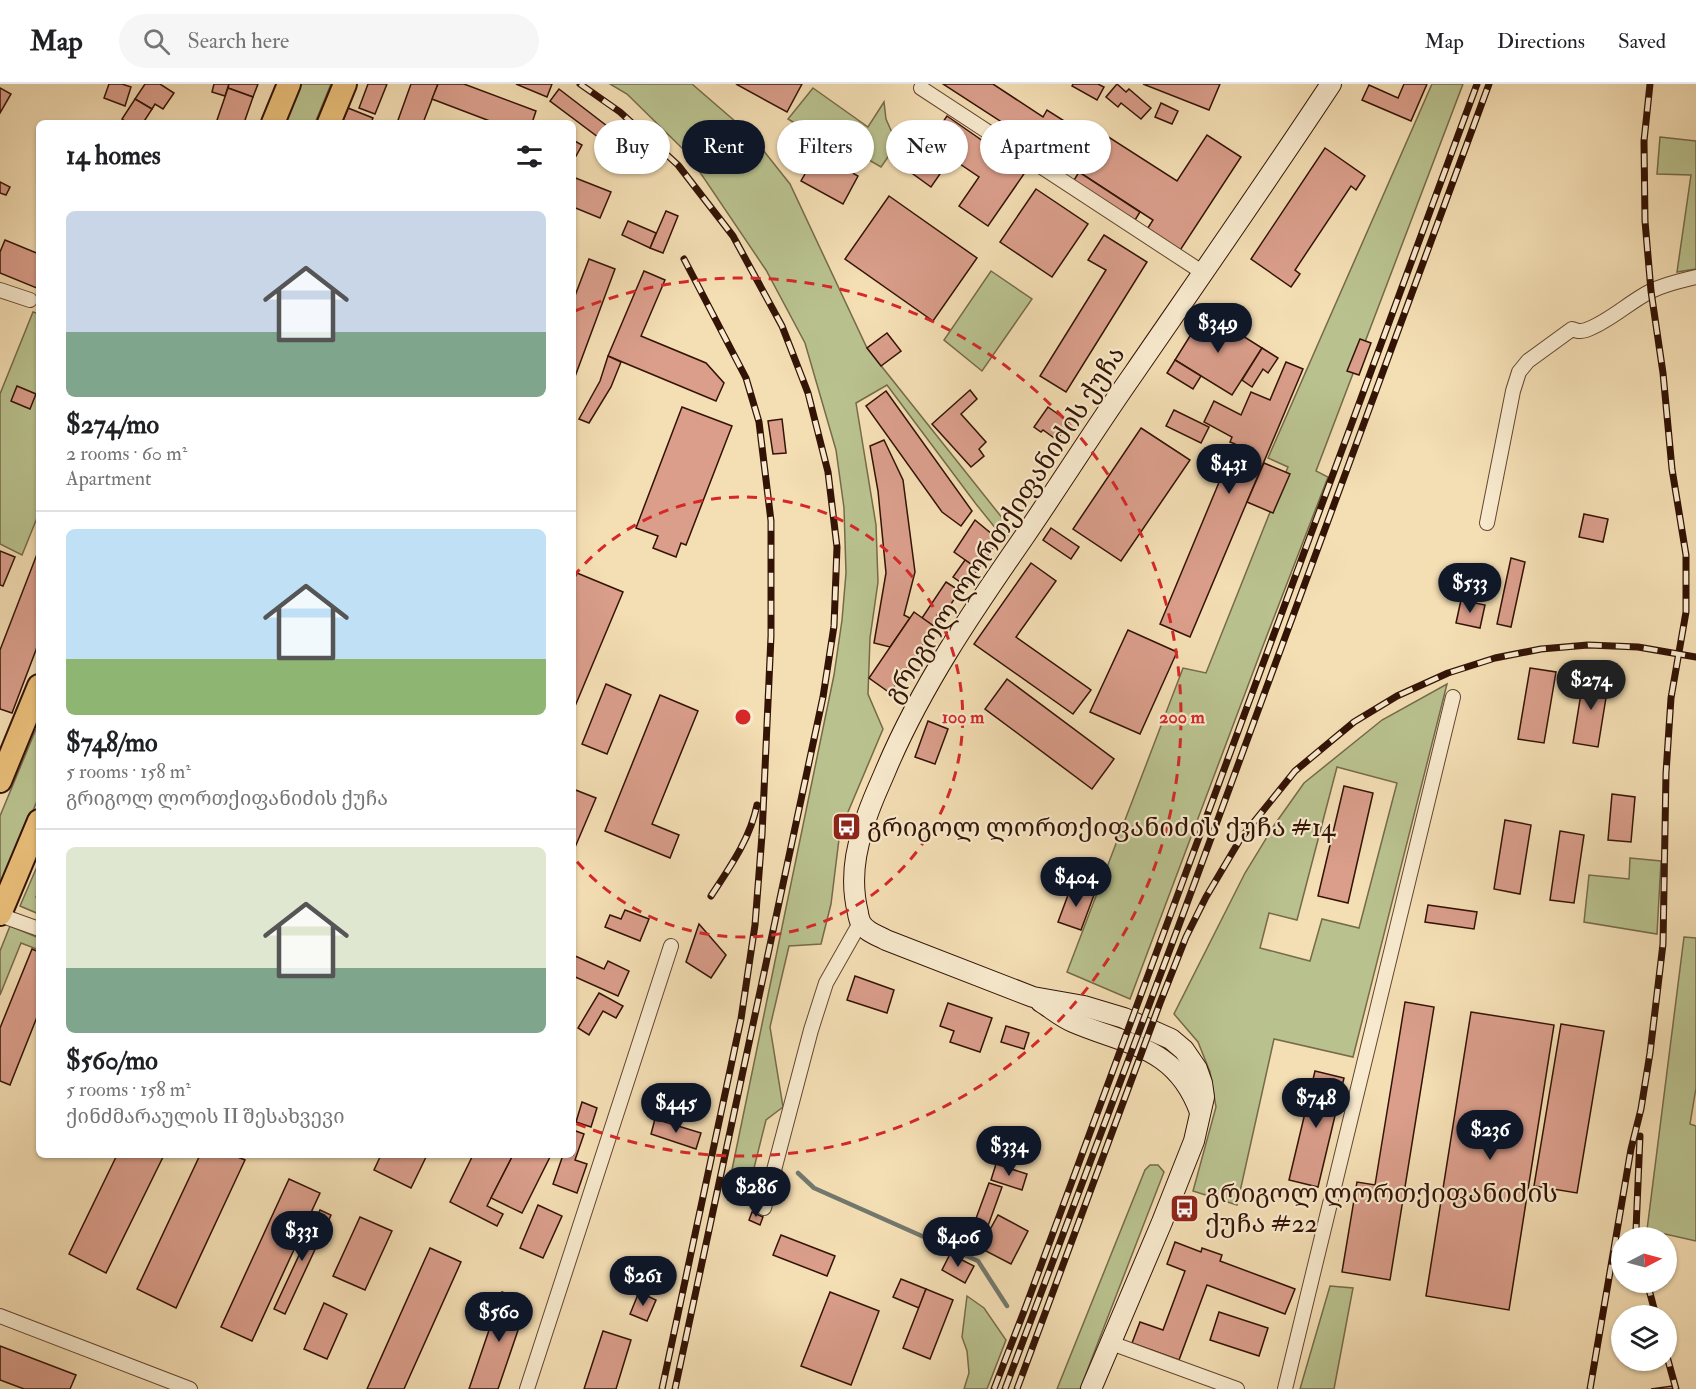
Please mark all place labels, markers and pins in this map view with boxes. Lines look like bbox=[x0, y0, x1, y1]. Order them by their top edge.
pin: $349 bbox=[1182, 303, 1254, 354]
pin: $431 bbox=[1193, 444, 1265, 495]
pin: $533 bbox=[1434, 563, 1506, 614]
pin: $274 bbox=[1555, 660, 1627, 711]
centre of rings bbox=[733, 707, 753, 727]
bus stop icon: გრიგოლ ლორთქიფანიძის ქუჩა #14 bbox=[830, 811, 862, 843]
place label: გრიგოლ ლორთქიფანიძის ქუჩა #14 bbox=[867, 812, 1336, 844]
pin: $404 bbox=[1040, 857, 1112, 908]
pin: $748 bbox=[1280, 1078, 1352, 1129]
pin: $445 bbox=[640, 1083, 712, 1134]
pin: $236 bbox=[1454, 1110, 1526, 1161]
pin: $334 bbox=[973, 1126, 1045, 1177]
pin: $286 bbox=[720, 1167, 792, 1218]
place label: გრიგოლ ლორთქიფანიძის ქუჩა #22 bbox=[1205, 1178, 1558, 1240]
bus stop icon: გრიგოლ ლორთქიფანიძის ქუჩა #22 bbox=[1168, 1192, 1200, 1224]
pin: $331 bbox=[266, 1211, 338, 1262]
pin: $406 bbox=[922, 1217, 994, 1268]
pin: $261 bbox=[607, 1256, 679, 1307]
pin: $560 bbox=[463, 1292, 535, 1343]

